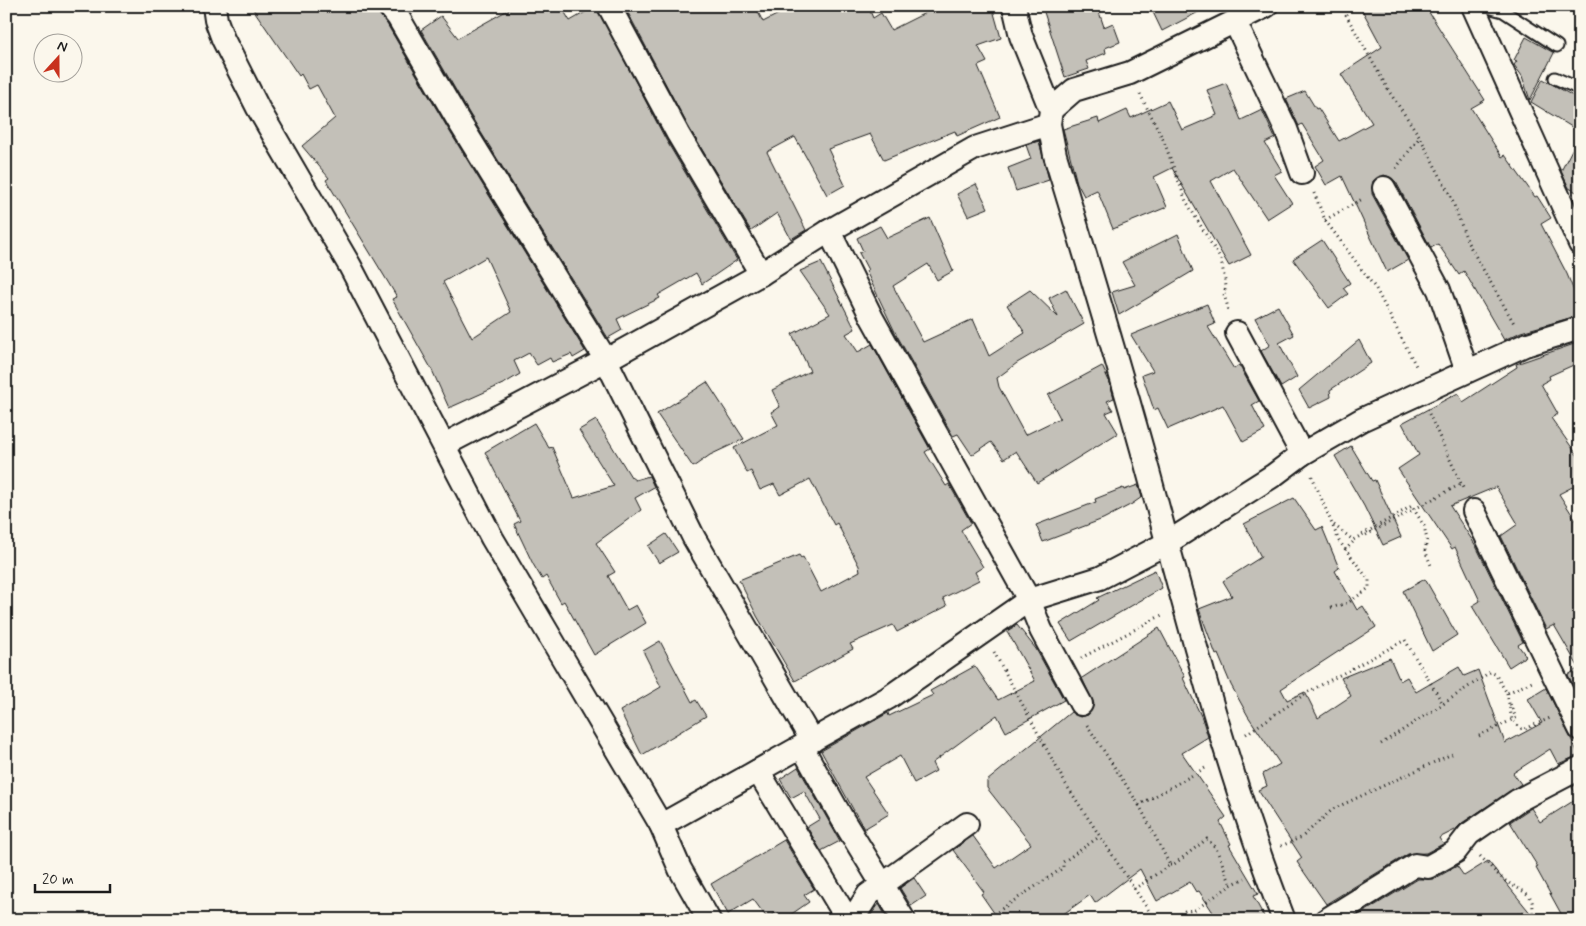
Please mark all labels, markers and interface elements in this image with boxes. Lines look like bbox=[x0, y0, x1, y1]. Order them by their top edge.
north arrow bbox=[32, 32, 82, 82]
text: N bbox=[55, 37, 70, 57]
scale bar bbox=[35, 861, 110, 893]
text: 20 m bbox=[42, 870, 74, 890]

